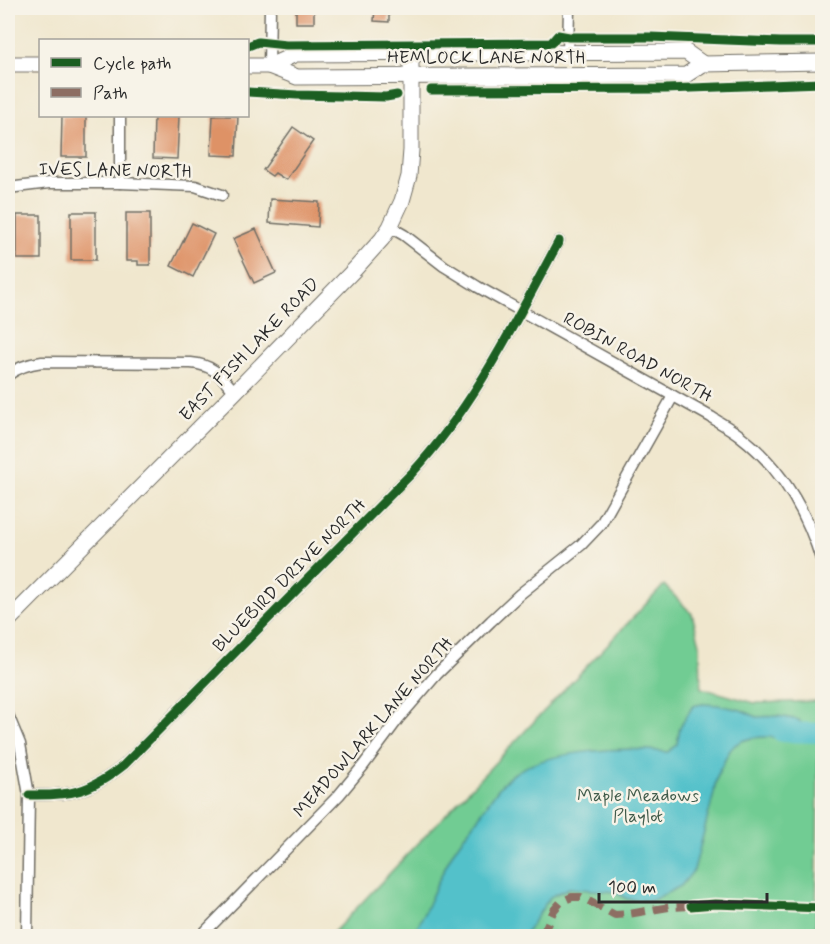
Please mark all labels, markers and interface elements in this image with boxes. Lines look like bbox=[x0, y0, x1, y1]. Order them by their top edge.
legend bbox=[39, 39, 249, 117]
street label: HEMLOCK LANE NORTH bbox=[387, 46, 585, 70]
text: Cycle path bbox=[93, 52, 171, 76]
text: Path bbox=[93, 82, 128, 106]
street label: IVES LANE NORTH bbox=[38, 158, 192, 184]
street label: EAST FISH LAKE ROAD bbox=[175, 272, 325, 427]
street label: ROBIN ROAD NORTH bbox=[559, 307, 717, 409]
street label: BLUEBIRD DRIVE NORTH bbox=[208, 494, 372, 658]
street label: MEADOWLARK LANE NORTH bbox=[289, 632, 459, 823]
park label: Maple Meadows Playlot bbox=[577, 784, 699, 829]
scale bar bbox=[599, 866, 767, 904]
text: 100 m bbox=[608, 876, 656, 900]

